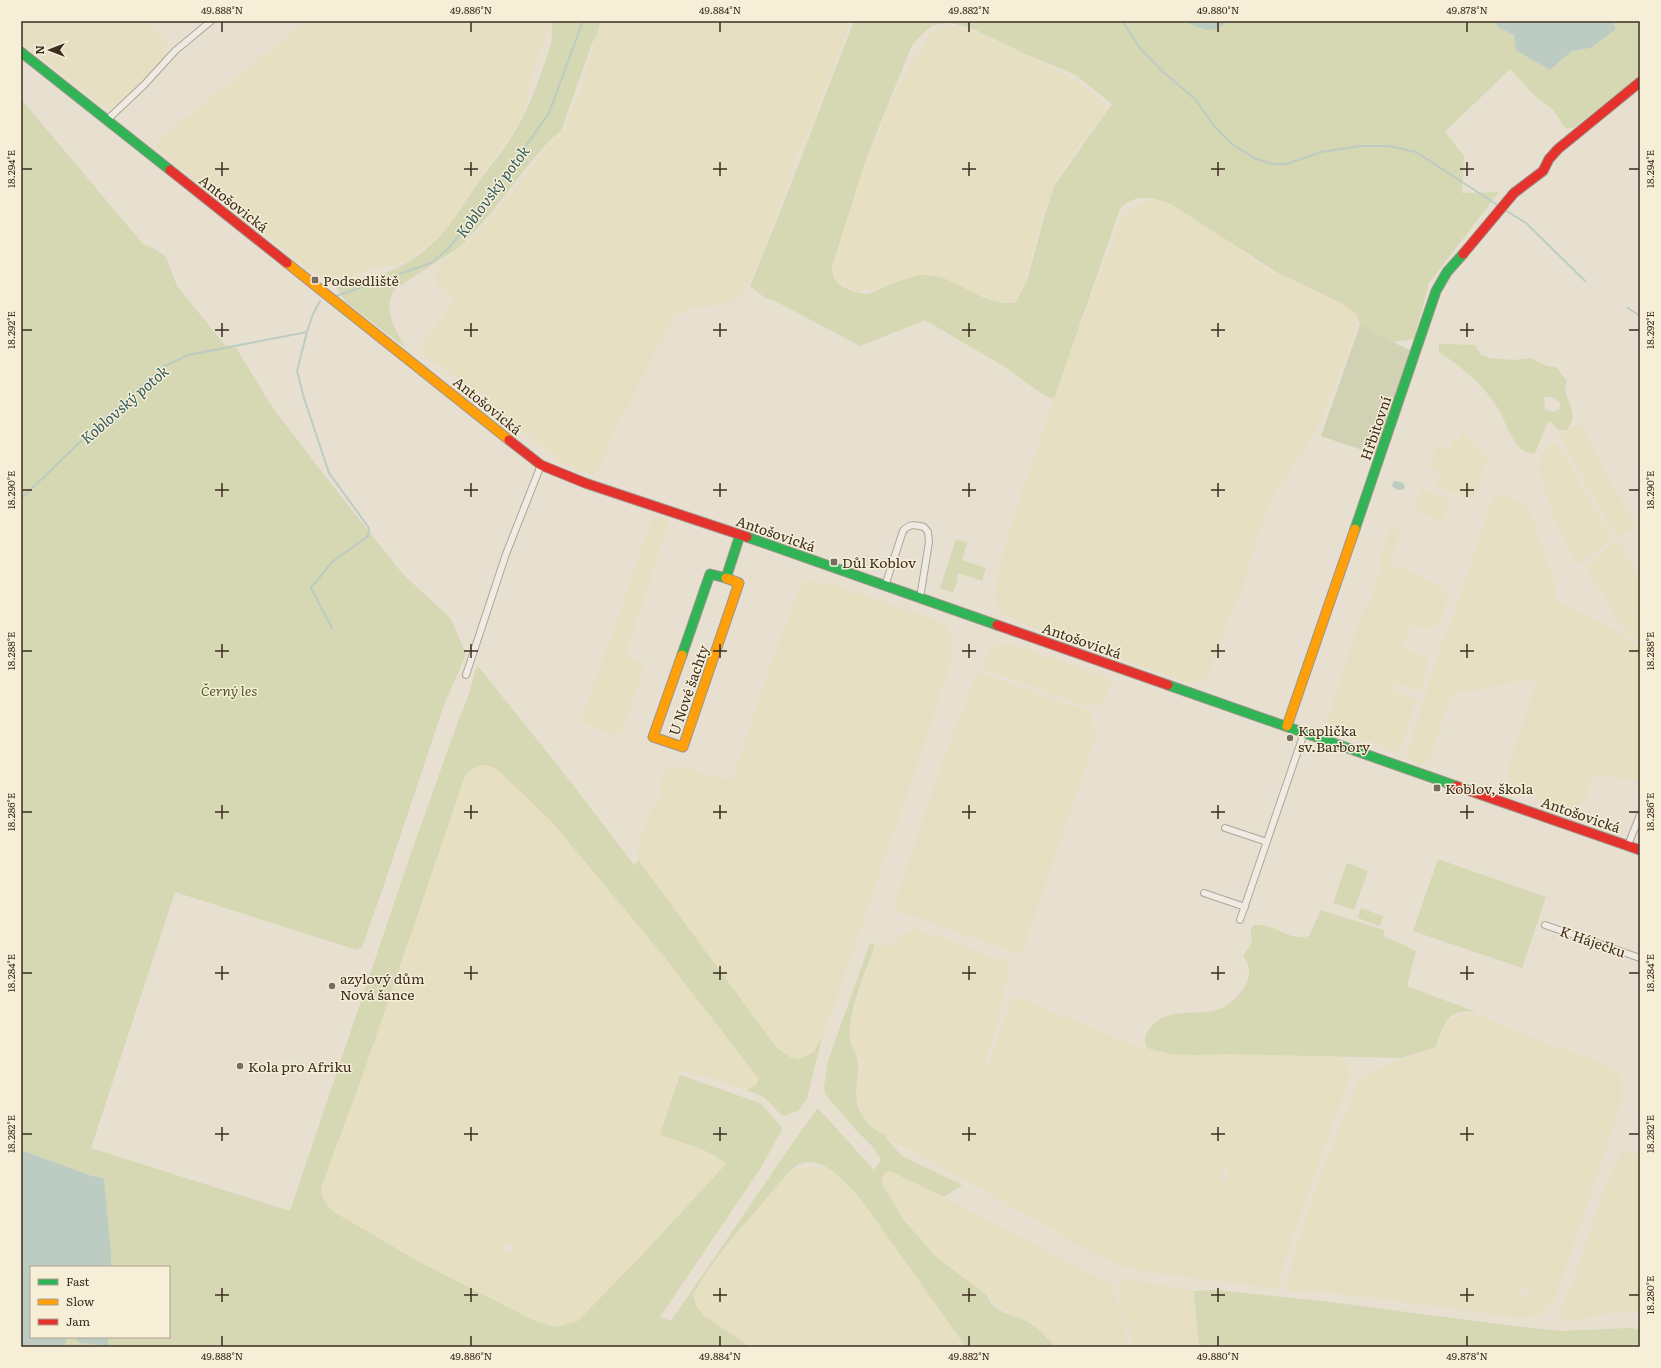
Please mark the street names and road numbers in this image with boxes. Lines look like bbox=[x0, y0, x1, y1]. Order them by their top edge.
street label: Antošovická bbox=[195, 170, 273, 237]
street label: Antošovická bbox=[450, 371, 527, 439]
street label: Hřbitovní bbox=[1355, 393, 1395, 463]
street label: Antošovická bbox=[734, 510, 819, 556]
street label: Antošovická bbox=[1040, 617, 1125, 663]
street label: U Nové šachty bbox=[663, 641, 713, 738]
street label: Antošovická bbox=[1539, 791, 1624, 837]
street label: K Háječku bbox=[1558, 920, 1629, 962]

